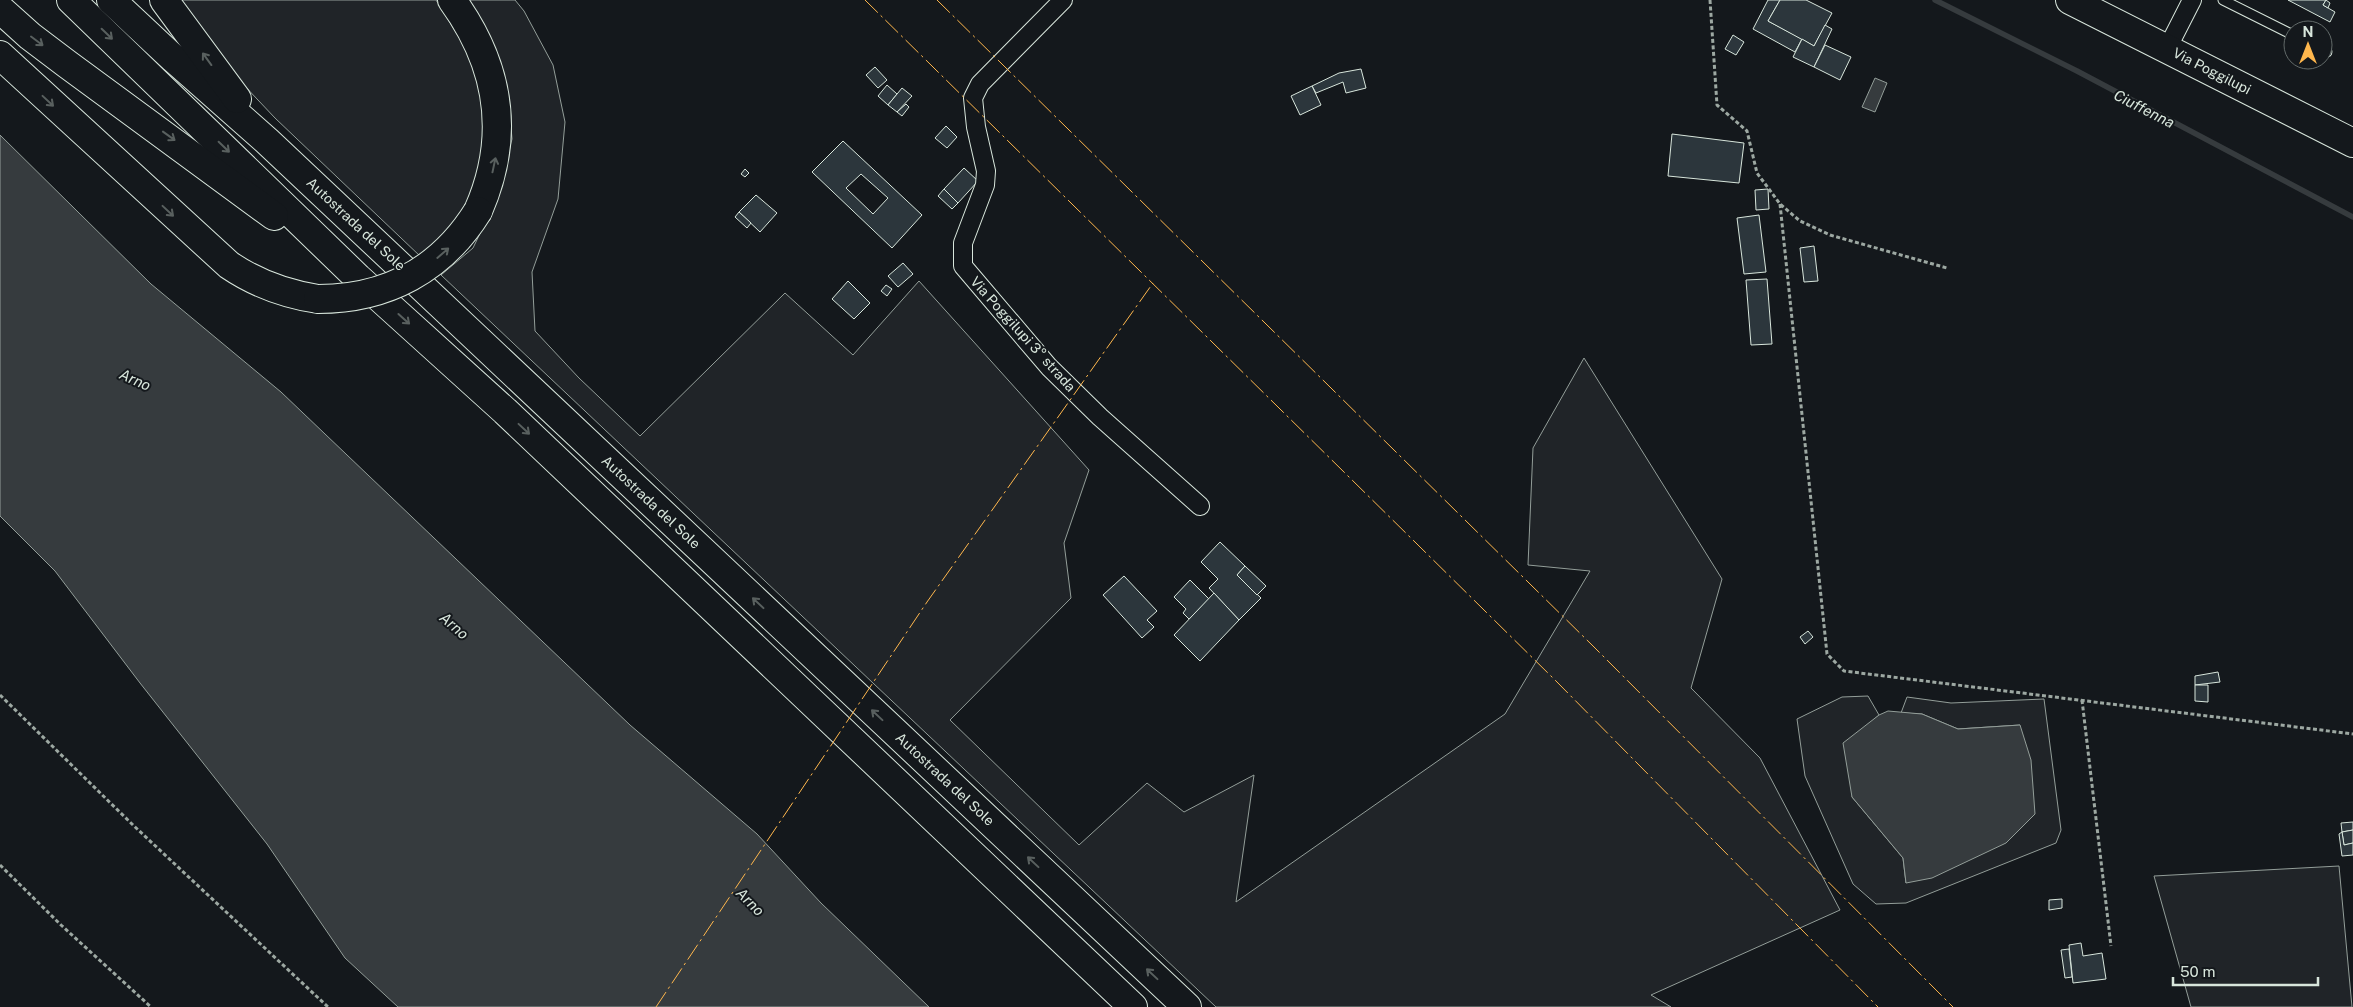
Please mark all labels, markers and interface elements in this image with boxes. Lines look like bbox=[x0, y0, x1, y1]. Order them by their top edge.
north arrow bbox=[2283, 20, 2333, 70]
text: N bbox=[2303, 24, 2313, 40]
one-way arrow bbox=[100, 28, 113, 40]
one-way arrow bbox=[30, 36, 44, 46]
street label: Via Poggilupi bbox=[2170, 44, 2254, 98]
one-way arrow bbox=[202, 52, 212, 66]
water label: Ciuffenna bbox=[2111, 86, 2177, 131]
one-way arrow bbox=[42, 95, 55, 107]
one-way arrow bbox=[161, 131, 175, 142]
one-way arrow bbox=[217, 140, 229, 152]
one-way arrow bbox=[490, 158, 499, 174]
street label: Autostrada del Sole bbox=[303, 174, 409, 274]
one-way arrow bbox=[161, 205, 174, 216]
one-way arrow bbox=[436, 247, 449, 259]
street label: Via Poggilupi 3° strada bbox=[967, 273, 1079, 395]
one-way arrow bbox=[398, 313, 411, 325]
water label: Arno bbox=[117, 365, 153, 394]
one-way arrow bbox=[517, 423, 530, 435]
street label: Autostrada del Sole bbox=[598, 452, 704, 552]
one-way arrow bbox=[752, 597, 765, 609]
water label: Arno bbox=[437, 609, 472, 643]
one-way arrow bbox=[870, 709, 883, 721]
street label: Autostrada del Sole bbox=[892, 729, 998, 829]
one-way arrow bbox=[1027, 856, 1040, 868]
water label: Arno bbox=[733, 884, 768, 919]
scale bar bbox=[2173, 954, 2318, 986]
text: 50 m bbox=[2180, 963, 2215, 980]
one-way arrow bbox=[1145, 968, 1158, 980]

